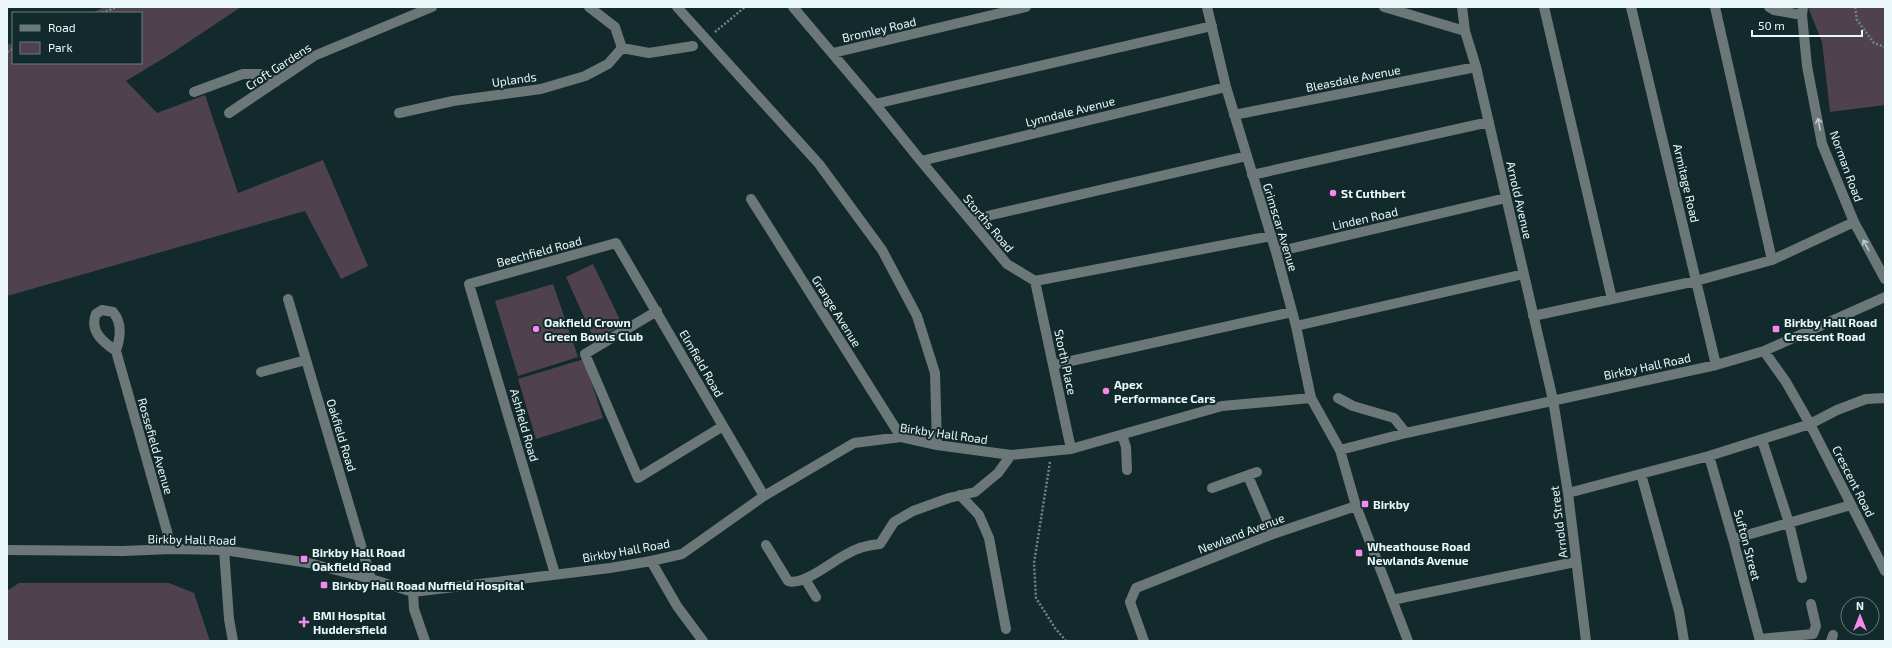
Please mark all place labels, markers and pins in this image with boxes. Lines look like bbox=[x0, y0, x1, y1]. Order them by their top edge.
place label: St Cuthbert bbox=[1341, 186, 1406, 200]
marker: St Cuthbert bbox=[1328, 188, 1338, 198]
place label: Oakfield Crown Green Bowls Club bbox=[544, 315, 643, 343]
place label: Birkby Hall Road Crescent Road bbox=[1784, 315, 1877, 343]
marker: Oakfield Crown Green Bowls Club bbox=[531, 324, 541, 334]
marker: Birkby Hall Road Crescent Road bbox=[1771, 324, 1781, 334]
place label: Apex Performance Cars bbox=[1114, 377, 1216, 405]
marker: Apex Performance Cars bbox=[1101, 386, 1111, 396]
place label: Birkby bbox=[1373, 497, 1410, 512]
marker: Birkby bbox=[1360, 499, 1370, 509]
place label: Wheathouse Road Newlands Avenue bbox=[1367, 539, 1470, 567]
place label: Birkby Hall Road Oakfield Road bbox=[312, 545, 405, 573]
marker: Wheathouse Road Newlands Avenue bbox=[1354, 548, 1364, 558]
marker: Birkby Hall Road Oakfield Road bbox=[299, 554, 309, 564]
place label: Birkby Hall Road Nuffield Hospital bbox=[332, 578, 524, 593]
marker: Birkby Hall Road Nuffield Hospital bbox=[319, 580, 329, 590]
place label: BMI Hospital Huddersfield bbox=[313, 608, 387, 636]
marker: BMI Hospital Huddersfield bbox=[298, 616, 310, 628]

